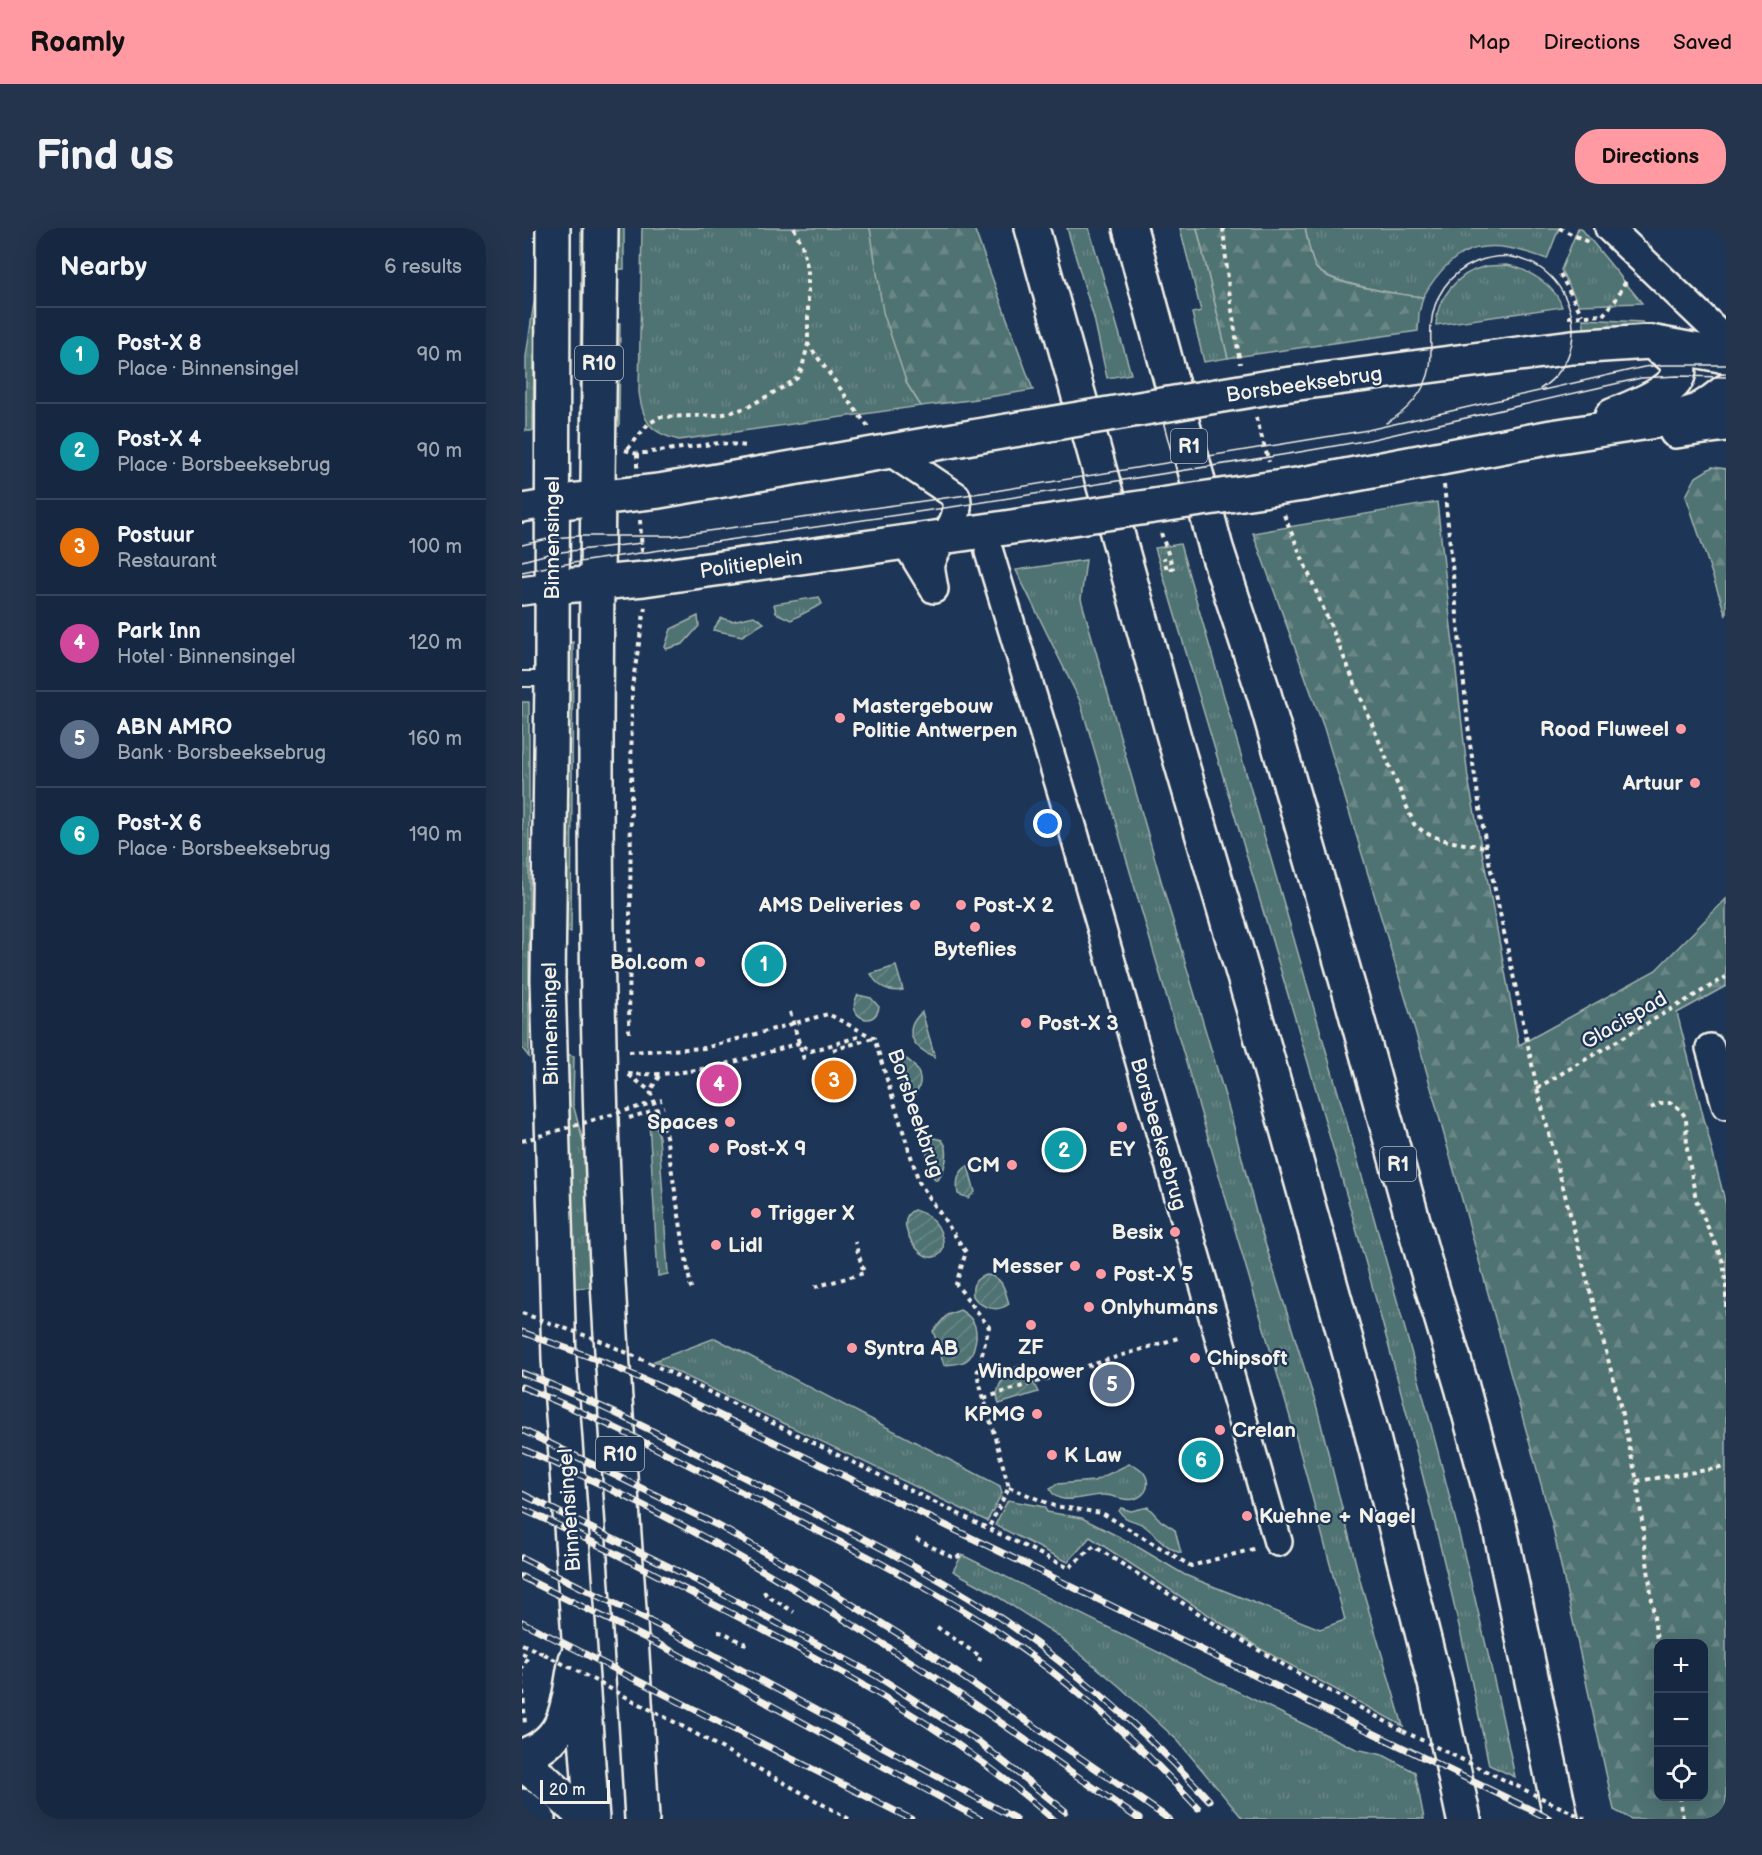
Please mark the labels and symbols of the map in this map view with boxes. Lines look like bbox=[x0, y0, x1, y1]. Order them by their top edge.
road number: R10 bbox=[575, 346, 623, 380]
street label: Borsbeeksebrug bbox=[1224, 361, 1384, 408]
road number: R1 bbox=[1171, 429, 1207, 463]
street label: Binnensingel bbox=[540, 476, 565, 600]
street label: Politieplein bbox=[698, 545, 804, 584]
place label: Mastergebouw Politie Antwerpen bbox=[852, 694, 1018, 743]
marker: Mastergebouw Politie Antwerpen bbox=[833, 711, 847, 725]
place label: Rood Fluweel bbox=[1540, 717, 1669, 742]
marker: Rood Fluweel bbox=[1674, 722, 1688, 736]
place label: Artuur bbox=[1622, 771, 1684, 796]
marker: Artuur bbox=[1688, 776, 1702, 790]
your location bbox=[1033, 809, 1062, 838]
place label: AMS Deliveries bbox=[758, 893, 903, 918]
place label: Post-X 2 bbox=[973, 893, 1054, 918]
marker: AMS Deliveries bbox=[908, 898, 922, 912]
marker: Post-X 2 bbox=[954, 898, 968, 912]
marker: Byteflies bbox=[968, 920, 982, 934]
place label: Byteflies bbox=[933, 937, 1017, 962]
pin: 1 bbox=[744, 942, 784, 986]
place label: Bol.com bbox=[610, 950, 688, 975]
marker: Bol.com bbox=[693, 955, 707, 969]
street label: Binnensingel bbox=[537, 962, 564, 1086]
street label: Glacispad bbox=[1577, 986, 1672, 1055]
place label: Post-X 3 bbox=[1038, 1011, 1119, 1036]
marker: Post-X 3 bbox=[1019, 1016, 1033, 1030]
street label: Borsbeekbrug bbox=[882, 1045, 949, 1181]
street label: Borsbeeksebrug bbox=[1125, 1055, 1192, 1213]
pin: 3 bbox=[814, 1058, 854, 1102]
pin: 4 bbox=[700, 1062, 738, 1106]
place label: Spaces bbox=[647, 1110, 718, 1135]
marker: Spaces bbox=[723, 1115, 737, 1129]
marker: EY bbox=[1115, 1120, 1129, 1134]
pin: 2 bbox=[1044, 1128, 1084, 1172]
place label: Post-X 9 bbox=[726, 1136, 807, 1161]
place label: EY bbox=[1109, 1137, 1136, 1162]
marker: Post-X 9 bbox=[707, 1141, 721, 1155]
road number: R1 bbox=[1380, 1147, 1416, 1181]
place label: CM bbox=[967, 1153, 1000, 1178]
marker: CM bbox=[1005, 1158, 1019, 1172]
place label: Trigger X bbox=[768, 1201, 855, 1226]
marker: Trigger X bbox=[749, 1206, 763, 1220]
place label: Besix bbox=[1111, 1220, 1164, 1245]
marker: Besix bbox=[1168, 1225, 1182, 1239]
place label: Lidl bbox=[728, 1233, 763, 1258]
marker: Lidl bbox=[709, 1238, 723, 1252]
place label: Messer bbox=[992, 1254, 1064, 1279]
marker: Messer bbox=[1068, 1259, 1082, 1273]
place label: Post-X 5 bbox=[1113, 1262, 1193, 1287]
marker: Post-X 5 bbox=[1094, 1267, 1108, 1281]
place label: Onlyhumans bbox=[1101, 1295, 1218, 1320]
marker: Onlyhumans bbox=[1082, 1300, 1096, 1314]
marker: ZF Windpower bbox=[1024, 1318, 1038, 1332]
place label: ZF Windpower bbox=[978, 1335, 1085, 1384]
place label: Syntra AB bbox=[864, 1336, 959, 1361]
marker: Syntra AB bbox=[845, 1341, 859, 1355]
place label: Chipsoft bbox=[1207, 1346, 1288, 1371]
marker: Chipsoft bbox=[1188, 1351, 1202, 1365]
pin: 5 bbox=[1092, 1362, 1132, 1406]
place label: KPMG bbox=[964, 1402, 1025, 1427]
marker: KPMG bbox=[1030, 1407, 1044, 1421]
place label: Crelan bbox=[1232, 1418, 1296, 1443]
marker: Crelan bbox=[1213, 1423, 1227, 1437]
road number: R10 bbox=[596, 1437, 644, 1471]
pin: 6 bbox=[1182, 1438, 1220, 1482]
place label: K Law bbox=[1064, 1443, 1122, 1468]
street label: Binnensingel bbox=[553, 1447, 586, 1573]
marker: K Law bbox=[1045, 1448, 1059, 1462]
place label: Kuehne + Nagel bbox=[1259, 1504, 1416, 1529]
marker: Kuehne + Nagel bbox=[1240, 1509, 1254, 1523]
scale bar bbox=[540, 1777, 610, 1804]

